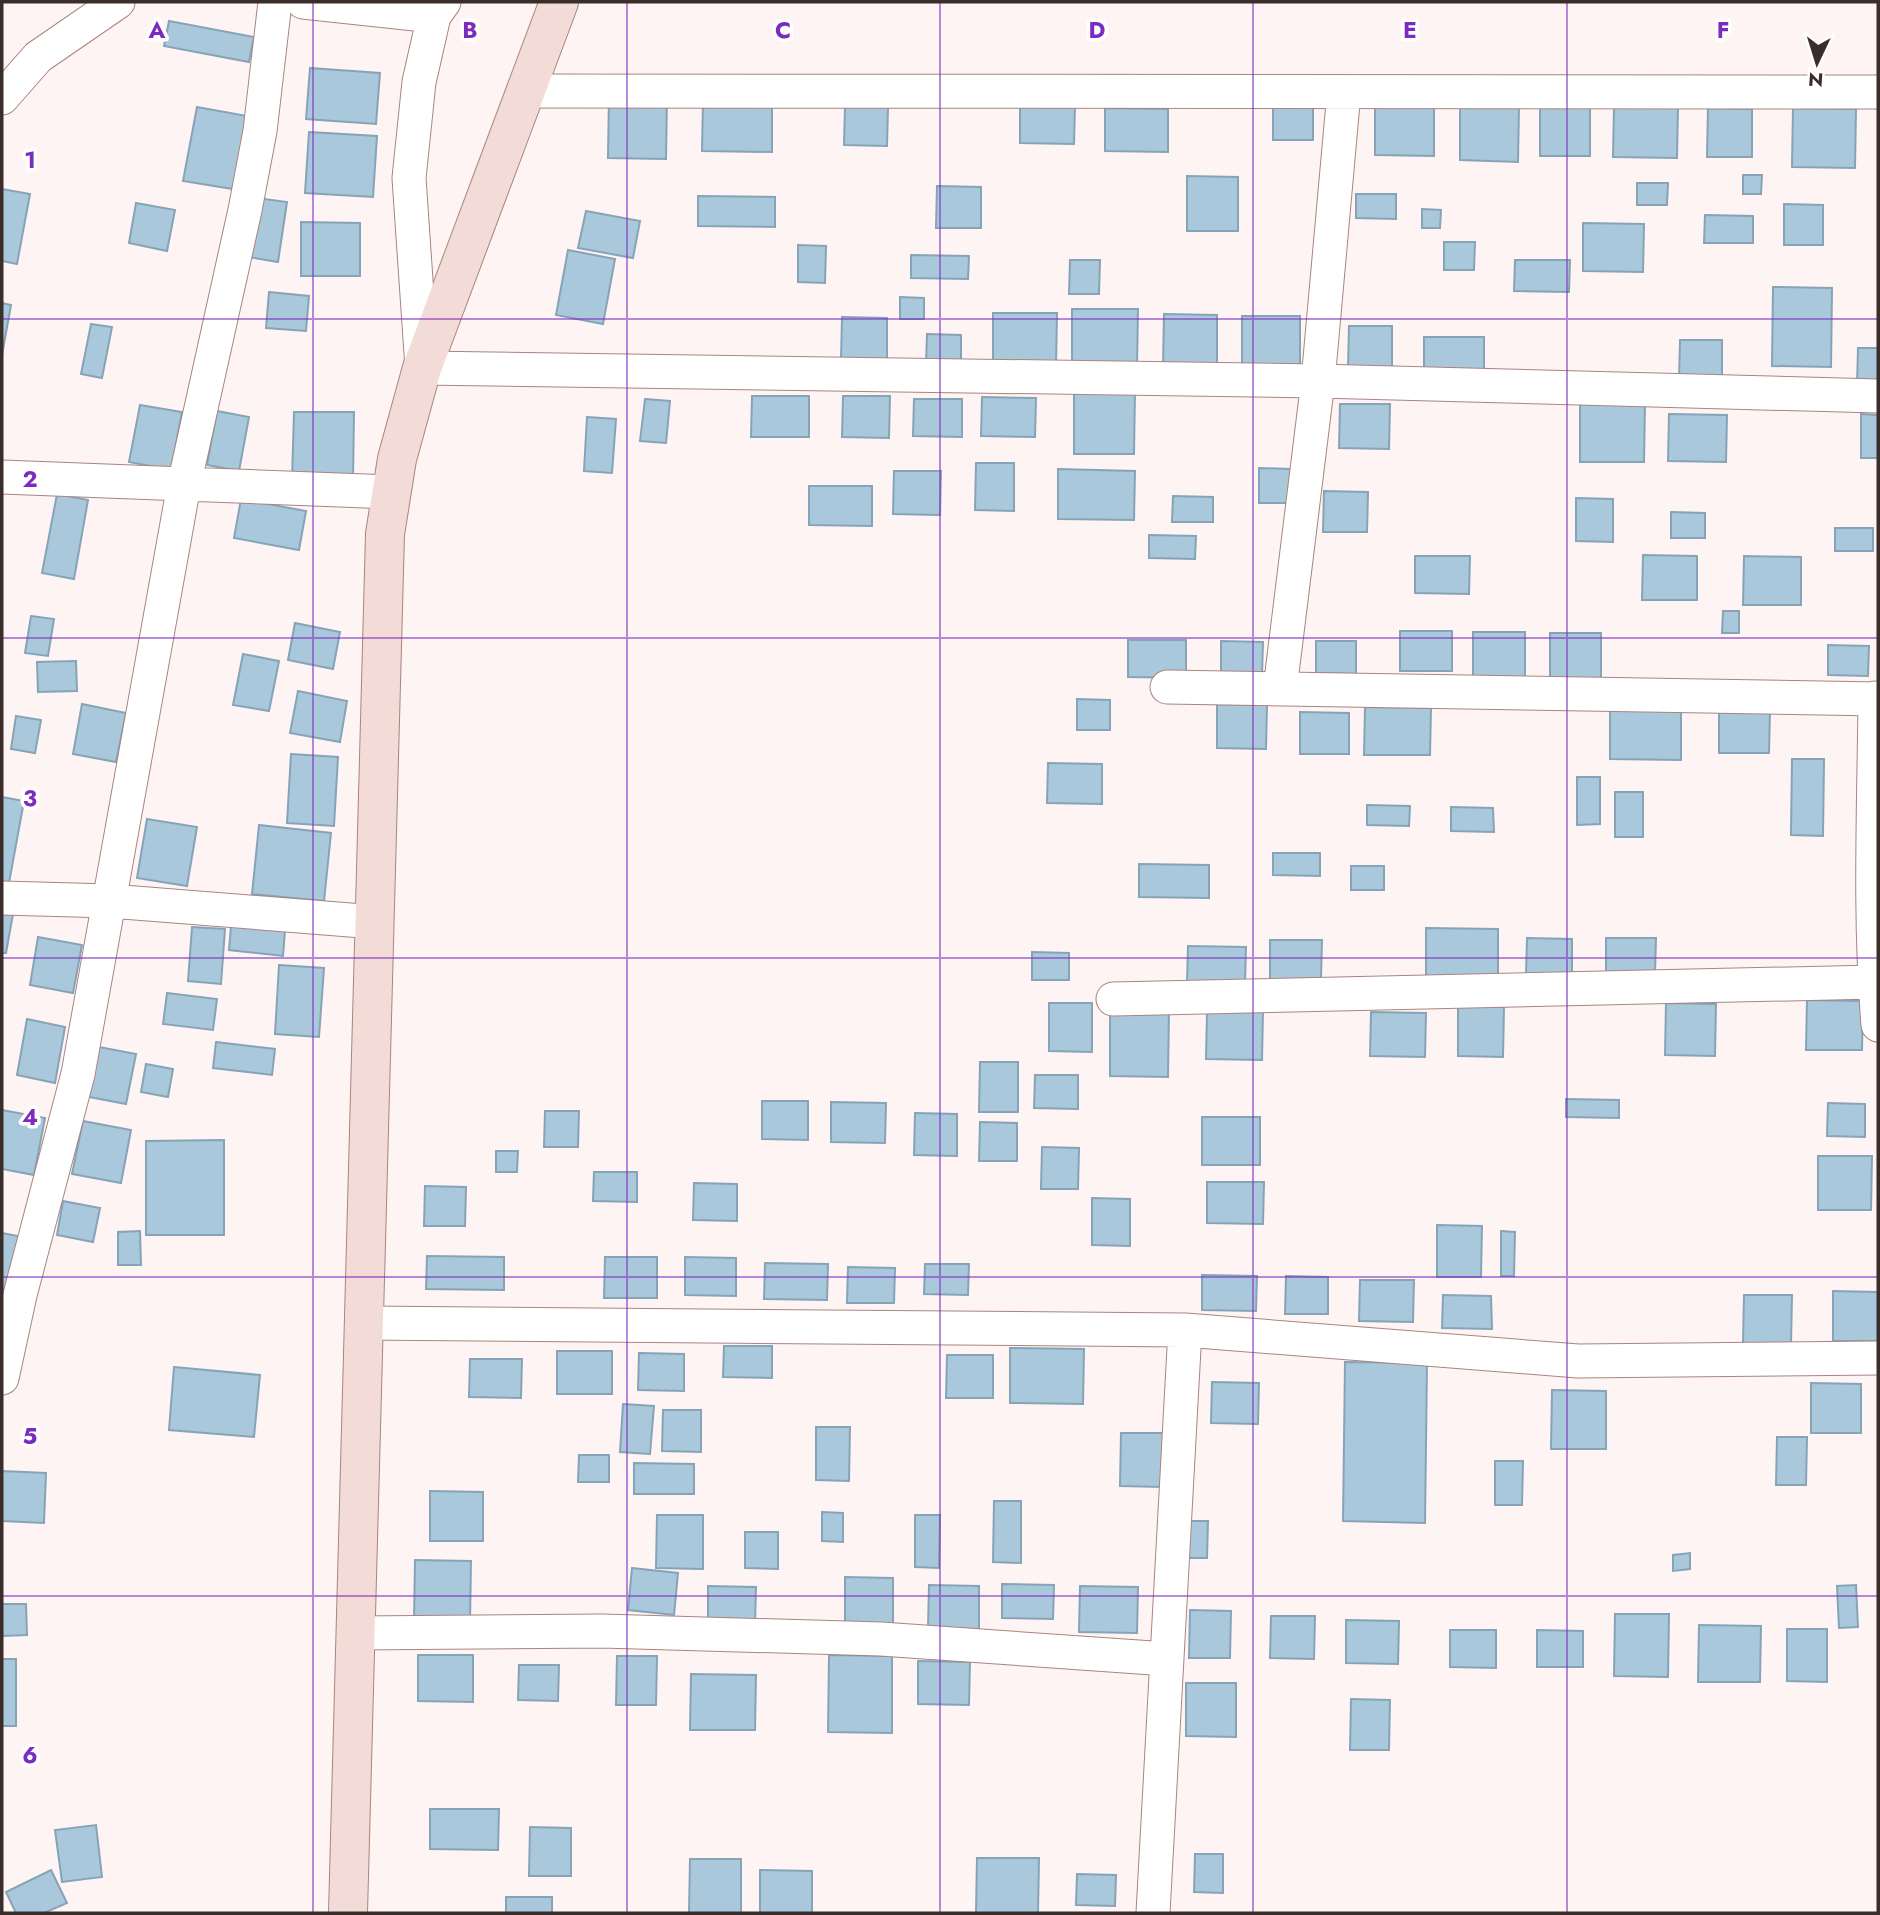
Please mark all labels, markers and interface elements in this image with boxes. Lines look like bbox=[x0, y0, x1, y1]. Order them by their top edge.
text: A bbox=[148, 13, 166, 47]
text: B bbox=[462, 13, 478, 47]
text: C bbox=[775, 13, 791, 47]
text: D bbox=[1089, 13, 1106, 47]
text: E bbox=[1403, 13, 1417, 47]
text: F bbox=[1717, 13, 1729, 47]
north arrow bbox=[1782, 28, 1852, 98]
text: N bbox=[1807, 65, 1824, 93]
text: 1 bbox=[24, 143, 36, 177]
text: 2 bbox=[22, 462, 38, 496]
text: 3 bbox=[23, 781, 37, 815]
text: 4 bbox=[22, 1100, 38, 1134]
text: 5 bbox=[23, 1419, 37, 1453]
text: 6 bbox=[22, 1738, 38, 1772]

